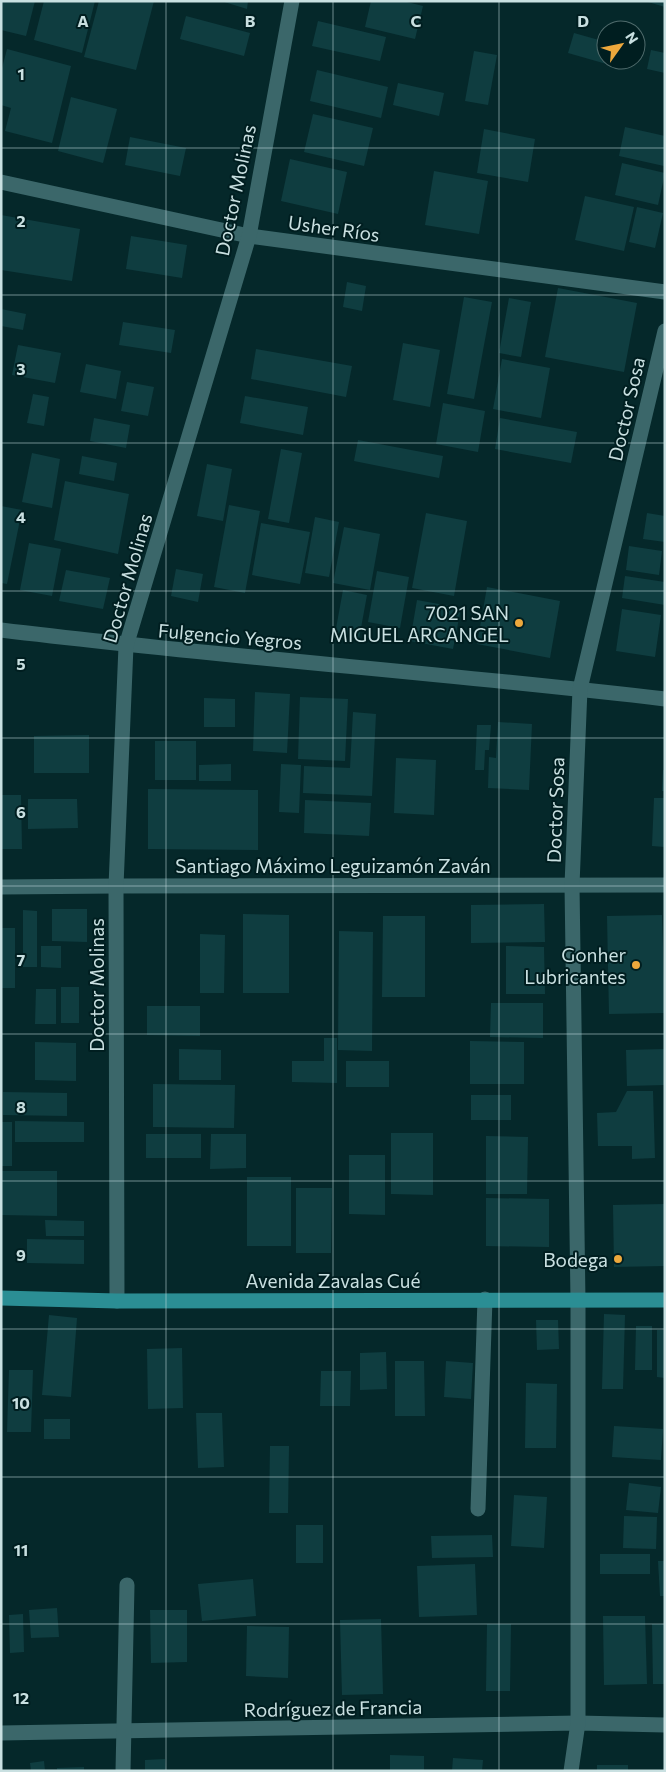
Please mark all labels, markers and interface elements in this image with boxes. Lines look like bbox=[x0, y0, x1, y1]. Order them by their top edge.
text: A bbox=[77, 11, 89, 30]
text: B bbox=[245, 11, 256, 30]
text: C bbox=[411, 11, 422, 30]
text: D bbox=[577, 11, 589, 30]
north arrow bbox=[596, 20, 646, 70]
text: N bbox=[622, 29, 642, 47]
text: 1 bbox=[17, 64, 25, 83]
street label: Doctor Molinas bbox=[210, 122, 260, 258]
street label: Usher Ríos bbox=[287, 210, 381, 246]
text: 2 bbox=[16, 211, 26, 230]
street label: Doctor Sosa bbox=[603, 355, 649, 463]
text: 3 bbox=[16, 359, 26, 378]
text: 4 bbox=[16, 507, 26, 526]
street label: Doctor Molinas bbox=[98, 511, 156, 645]
place label: 7021 SAN MIGUEL ARCANGEL bbox=[330, 601, 509, 646]
marker: 7021 SAN MIGUEL ARCANGEL bbox=[513, 617, 525, 629]
street label: Fulgencio Yegros bbox=[157, 618, 303, 654]
text: 5 bbox=[16, 654, 26, 673]
street label: Doctor Sosa bbox=[542, 757, 568, 863]
text: 6 bbox=[16, 802, 26, 821]
street label: Santiago Máximo Leguizamón Zaván bbox=[175, 854, 491, 877]
street label: Doctor Molinas bbox=[85, 918, 108, 1052]
place label: Gonher Lubricantes bbox=[524, 943, 626, 988]
text: 7 bbox=[17, 950, 26, 969]
marker: Gonher Lubricantes bbox=[630, 959, 642, 971]
text: 8 bbox=[16, 1097, 26, 1116]
text: 9 bbox=[16, 1245, 26, 1264]
place label: Bodega bbox=[543, 1248, 608, 1271]
marker: Bodega bbox=[612, 1253, 624, 1265]
street label: Avenida Zavalas Cué bbox=[246, 1269, 420, 1292]
text: 10 bbox=[12, 1393, 30, 1412]
text: 11 bbox=[14, 1540, 28, 1559]
text: 12 bbox=[13, 1688, 29, 1707]
street label: Rodríguez de Francia bbox=[244, 1695, 422, 1721]

